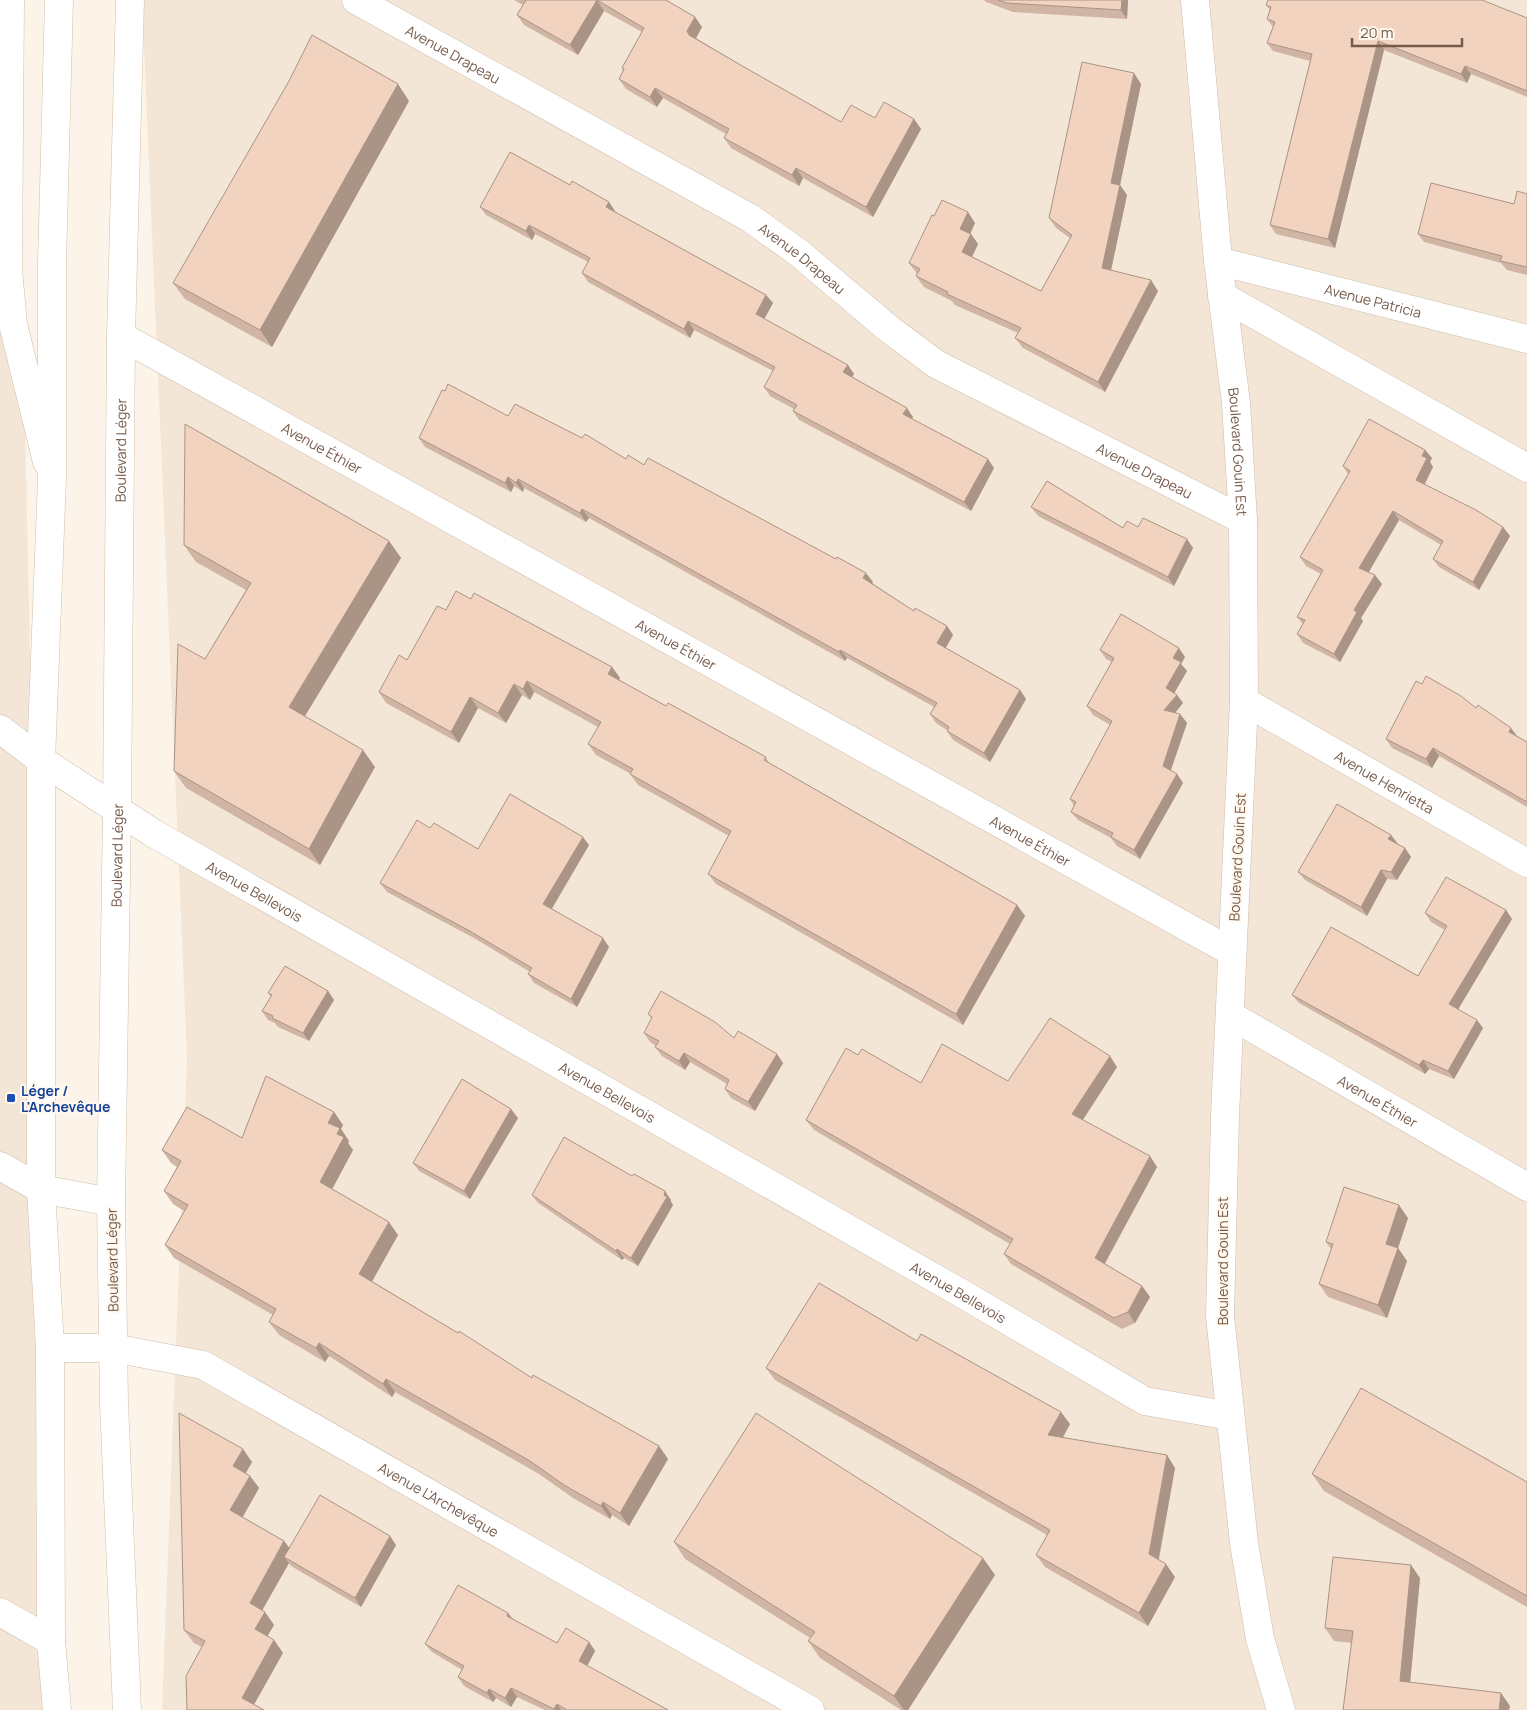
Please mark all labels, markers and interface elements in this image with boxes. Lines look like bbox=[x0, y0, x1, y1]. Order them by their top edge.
scale bar bbox=[1352, 15, 1462, 47]
street label: Avenue Drapeau bbox=[402, 20, 504, 88]
text: 20 m bbox=[1360, 22, 1393, 43]
street label: Avenue Drapeau bbox=[755, 218, 850, 298]
street label: Avenue Patricia bbox=[1323, 279, 1424, 322]
street label: Boulevard Gouin Est bbox=[1225, 386, 1252, 517]
street label: Boulevard Léger bbox=[110, 398, 130, 502]
street label: Avenue Éthier bbox=[279, 418, 366, 477]
street label: Avenue Drapeau bbox=[1093, 438, 1196, 502]
street label: Avenue Éthier bbox=[633, 614, 720, 674]
street label: Avenue Henrietta bbox=[1332, 746, 1438, 817]
street label: Boulevard Gouin Est bbox=[1224, 792, 1250, 922]
street label: Boulevard Léger bbox=[106, 803, 127, 907]
street label: Avenue Éthier bbox=[987, 810, 1074, 870]
street label: Avenue Bellevois bbox=[203, 856, 306, 926]
street label: Avenue Bellevois bbox=[556, 1057, 659, 1127]
street label: Avenue Éthier bbox=[1335, 1070, 1421, 1131]
place label: Léger / L'Archevêque bbox=[21, 1081, 111, 1116]
marker: Léger / L'Archevêque bbox=[5, 1092, 17, 1104]
street label: Boulevard Gouin Est bbox=[1213, 1196, 1232, 1325]
street label: Boulevard Léger bbox=[102, 1208, 122, 1312]
street label: Avenue Bellevois bbox=[907, 1257, 1010, 1327]
street label: Avenue L'Archevêque bbox=[375, 1457, 503, 1541]

